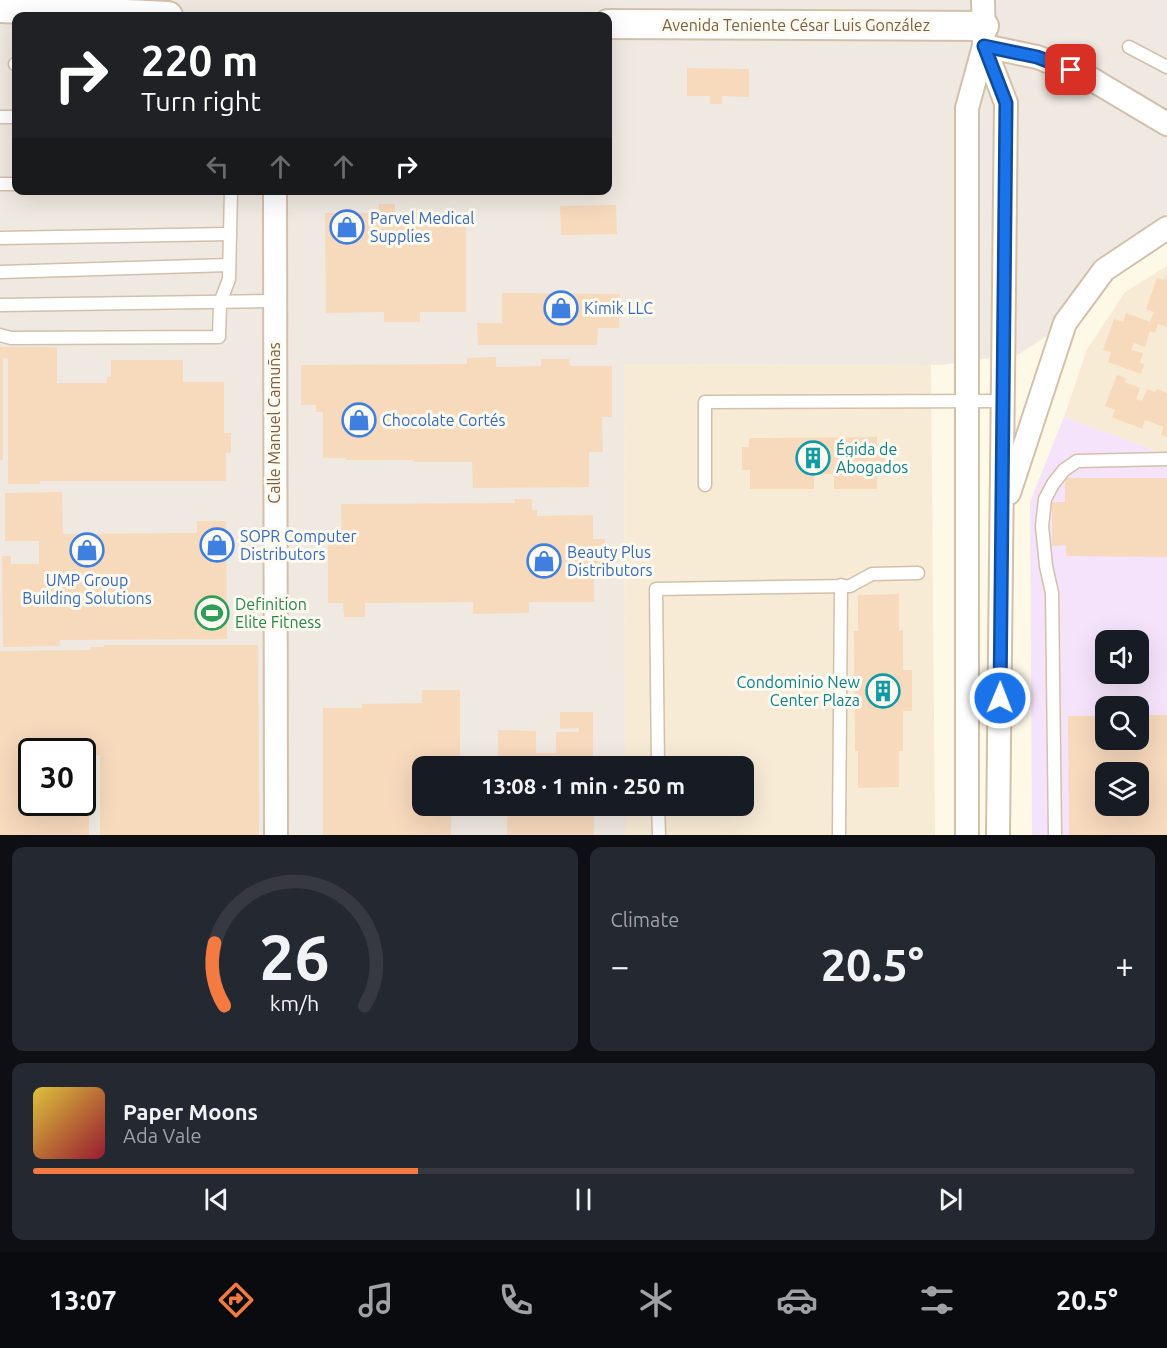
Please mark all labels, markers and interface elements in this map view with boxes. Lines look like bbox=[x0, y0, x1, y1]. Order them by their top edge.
street label: Avenida Teniente César Luis González bbox=[662, 16, 930, 34]
icon: right bbox=[42, 36, 120, 114]
text: 220 m bbox=[141, 37, 258, 84]
pin bbox=[1045, 44, 1096, 95]
icon: arrive bbox=[1054, 53, 1087, 86]
text: Turn right bbox=[141, 86, 261, 116]
icon: left bbox=[201, 150, 234, 183]
icon: ahead bbox=[264, 150, 297, 183]
icon: ahead bbox=[327, 150, 360, 183]
icon: right bbox=[390, 150, 423, 183]
shop icon: Parvel Medical Supplies bbox=[329, 209, 365, 245]
place label: Parvel Medical Supplies bbox=[370, 209, 474, 245]
shop icon: Kimik LLC bbox=[543, 290, 579, 326]
place label: Kimik LLC bbox=[584, 299, 653, 317]
street label: Calle Manuel Camuñas bbox=[265, 342, 283, 504]
shop icon: Chocolate Cortés bbox=[341, 402, 377, 438]
place label: Chocolate Cortés bbox=[382, 411, 506, 429]
place label: Égida de Abogados bbox=[836, 438, 908, 476]
building icon: Égida de Abogados bbox=[795, 440, 831, 476]
shop icon: SOPR Computer Distributors bbox=[199, 527, 235, 563]
place label: SOPR Computer Distributors bbox=[240, 527, 357, 563]
shop icon: UMP Group Building Solutions bbox=[69, 532, 105, 568]
shop icon: Beauty Plus Distributors bbox=[526, 543, 562, 579]
place label: Beauty Plus Distributors bbox=[567, 543, 653, 579]
place label: UMP Group Building Solutions bbox=[22, 571, 152, 607]
sports icon: Definition Elite Fitness bbox=[194, 595, 230, 631]
place label: Definition Elite Fitness bbox=[235, 595, 321, 631]
map controls bbox=[1095, 630, 1149, 816]
button: sound bbox=[1095, 630, 1149, 684]
position arrow bbox=[968, 666, 1032, 730]
place label: Condominio New Center Plaza bbox=[737, 673, 861, 709]
building icon: Condominio New Center Plaza bbox=[865, 673, 901, 709]
button: search bbox=[1095, 696, 1149, 750]
speed limit sign: 30 bbox=[18, 738, 96, 816]
button: layers bbox=[1095, 762, 1149, 816]
text: 13:08 · 1 min · 250 m bbox=[481, 773, 685, 798]
text: Climate bbox=[611, 908, 679, 931]
text: 26 bbox=[260, 922, 330, 992]
text: 20.5° bbox=[821, 939, 924, 990]
text: − bbox=[611, 947, 629, 984]
text: + bbox=[1115, 947, 1134, 984]
text: km/h bbox=[270, 991, 319, 1015]
text: Paper Moons bbox=[123, 1099, 258, 1124]
text: Ada Vale bbox=[123, 1124, 201, 1147]
icon: previous bbox=[200, 1183, 233, 1216]
icon: pause bbox=[567, 1183, 600, 1216]
icon: next bbox=[934, 1183, 967, 1216]
icon: directions bbox=[215, 1279, 257, 1321]
icon: music bbox=[355, 1279, 397, 1321]
icon: phone bbox=[495, 1279, 537, 1321]
icon: climate bbox=[635, 1279, 677, 1321]
icon: car bbox=[776, 1279, 818, 1321]
icon: filters bbox=[916, 1279, 958, 1321]
text: 13:07 bbox=[49, 1285, 117, 1315]
text: 20.5° bbox=[1056, 1285, 1118, 1315]

